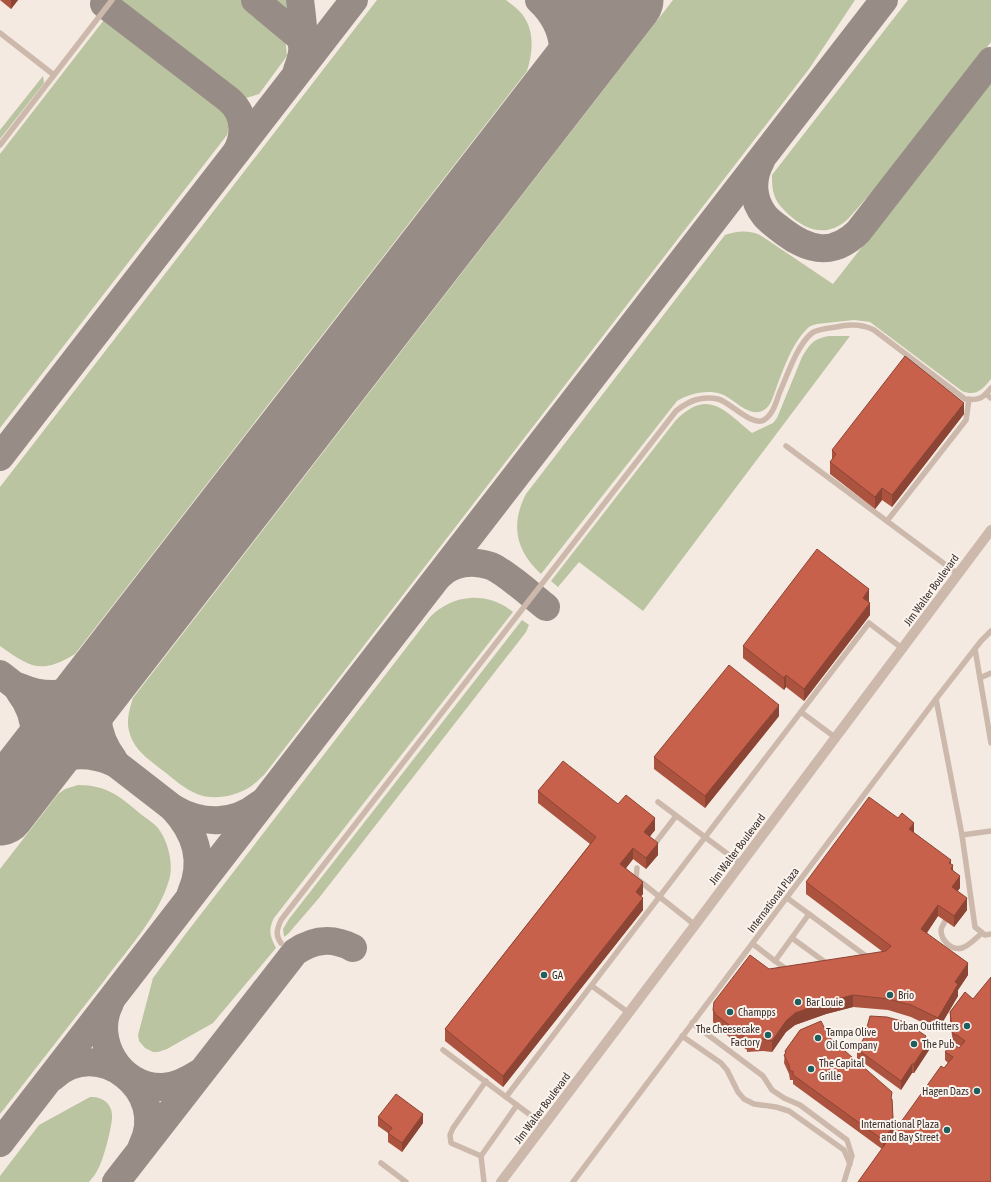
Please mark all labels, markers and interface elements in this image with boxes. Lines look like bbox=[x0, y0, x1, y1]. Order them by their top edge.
street label: Jim Walter Boulevard bbox=[901, 552, 961, 628]
street label: Jim Walter Boulevard bbox=[707, 811, 767, 887]
street label: International Plaza bbox=[745, 865, 801, 935]
place label: GA bbox=[552, 969, 564, 981]
marker: GA bbox=[539, 970, 549, 980]
place label: Brio bbox=[898, 989, 914, 1001]
marker: Brio bbox=[885, 990, 895, 1000]
place label: Bar Louie bbox=[806, 996, 843, 1008]
marker: Bar Louie bbox=[793, 997, 803, 1007]
place label: Champps bbox=[738, 1006, 776, 1018]
marker: Champps bbox=[725, 1007, 735, 1017]
place label: Urban Outfitters bbox=[893, 1020, 959, 1032]
marker: Urban Outfitters bbox=[962, 1021, 972, 1031]
place label: The Cheesecake Factory bbox=[696, 1023, 760, 1048]
place label: Tampa Olive Oil Company bbox=[826, 1026, 878, 1051]
marker: The Cheesecake Factory bbox=[763, 1030, 773, 1040]
marker: Tampa Olive Oil Company bbox=[813, 1033, 823, 1043]
place label: The Pub bbox=[922, 1038, 954, 1050]
marker: The Pub bbox=[909, 1039, 919, 1049]
place label: The Capital Grille bbox=[819, 1057, 865, 1082]
marker: The Capital Grille bbox=[806, 1064, 816, 1074]
street label: Jim Walter Boulevard bbox=[512, 1070, 572, 1146]
place label: Hagen Dazs bbox=[922, 1085, 969, 1097]
marker: Hagen Dazs bbox=[972, 1086, 982, 1096]
place label: International Plaza and Bay Street bbox=[861, 1118, 939, 1143]
marker: International Plaza and Bay Street bbox=[942, 1125, 952, 1135]

